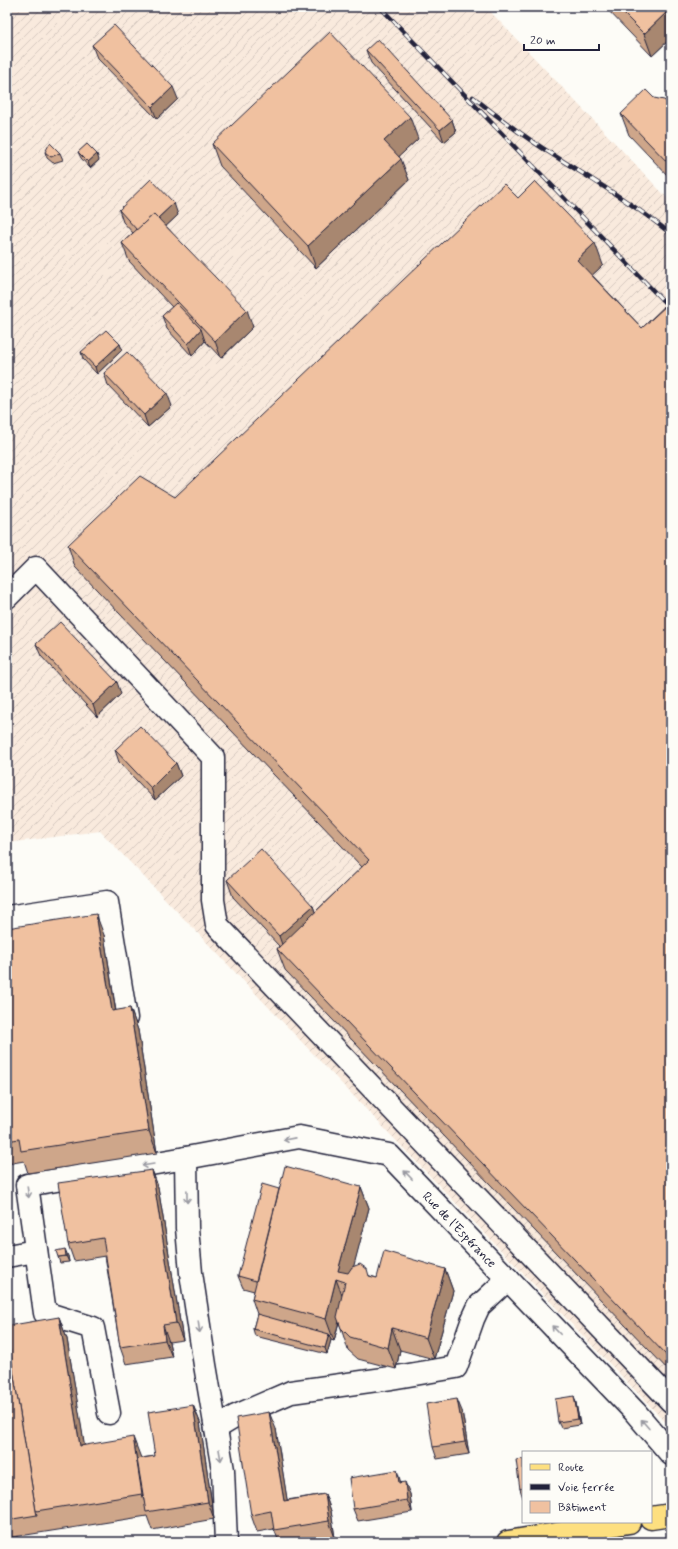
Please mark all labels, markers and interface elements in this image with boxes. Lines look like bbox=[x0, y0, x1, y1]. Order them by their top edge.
scale bar bbox=[524, 26, 599, 52]
text: 20 m bbox=[530, 33, 556, 49]
one-way arrow bbox=[283, 1136, 296, 1144]
one-way arrow bbox=[142, 1161, 155, 1169]
one-way arrow bbox=[403, 1170, 413, 1180]
one-way arrow bbox=[24, 1185, 32, 1198]
street label: Rue de l'Espérance bbox=[418, 1188, 500, 1272]
one-way arrow bbox=[183, 1190, 191, 1203]
one-way arrow bbox=[195, 1320, 203, 1333]
one-way arrow bbox=[551, 1325, 561, 1335]
one-way arrow bbox=[641, 1419, 650, 1430]
one-way arrow bbox=[217, 1448, 225, 1461]
legend bbox=[522, 1451, 652, 1523]
text: Route bbox=[558, 1460, 584, 1476]
text: Voie ferrée bbox=[558, 1480, 615, 1496]
text: Bâtiment bbox=[558, 1500, 607, 1516]

